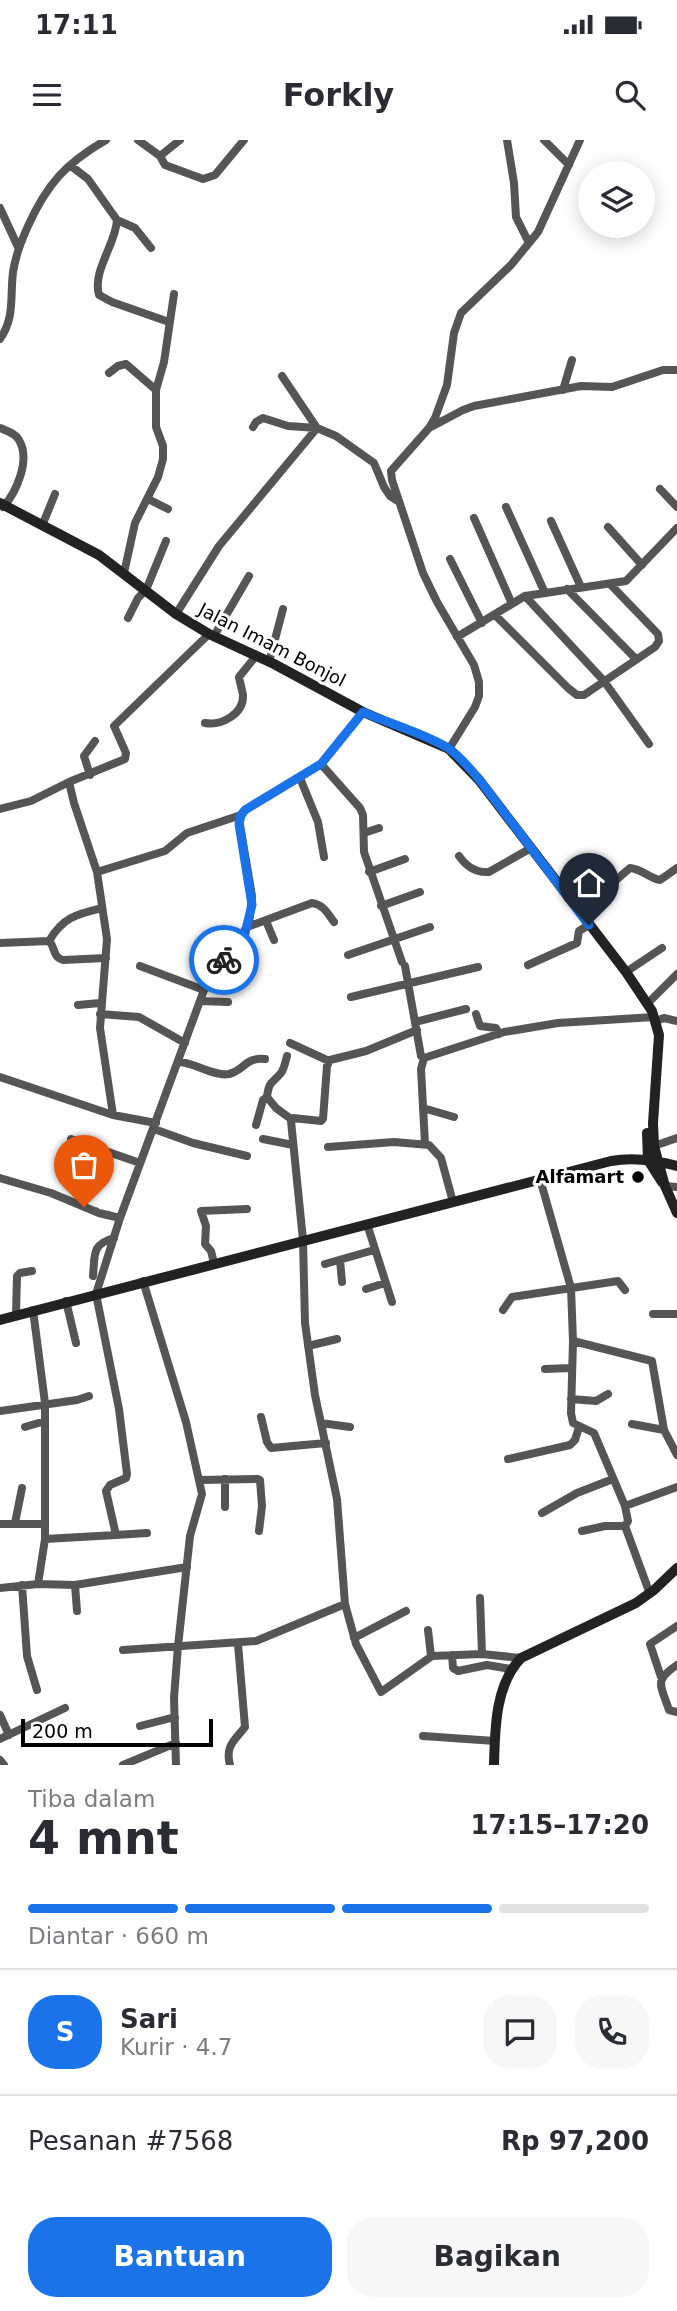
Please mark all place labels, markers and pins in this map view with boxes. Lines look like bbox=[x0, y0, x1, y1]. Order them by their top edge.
pin bbox=[559, 853, 619, 925]
pin bbox=[54, 1135, 114, 1207]
place label: Alfamart bbox=[536, 1166, 624, 1187]
marker: Alfamart bbox=[630, 1169, 646, 1185]

